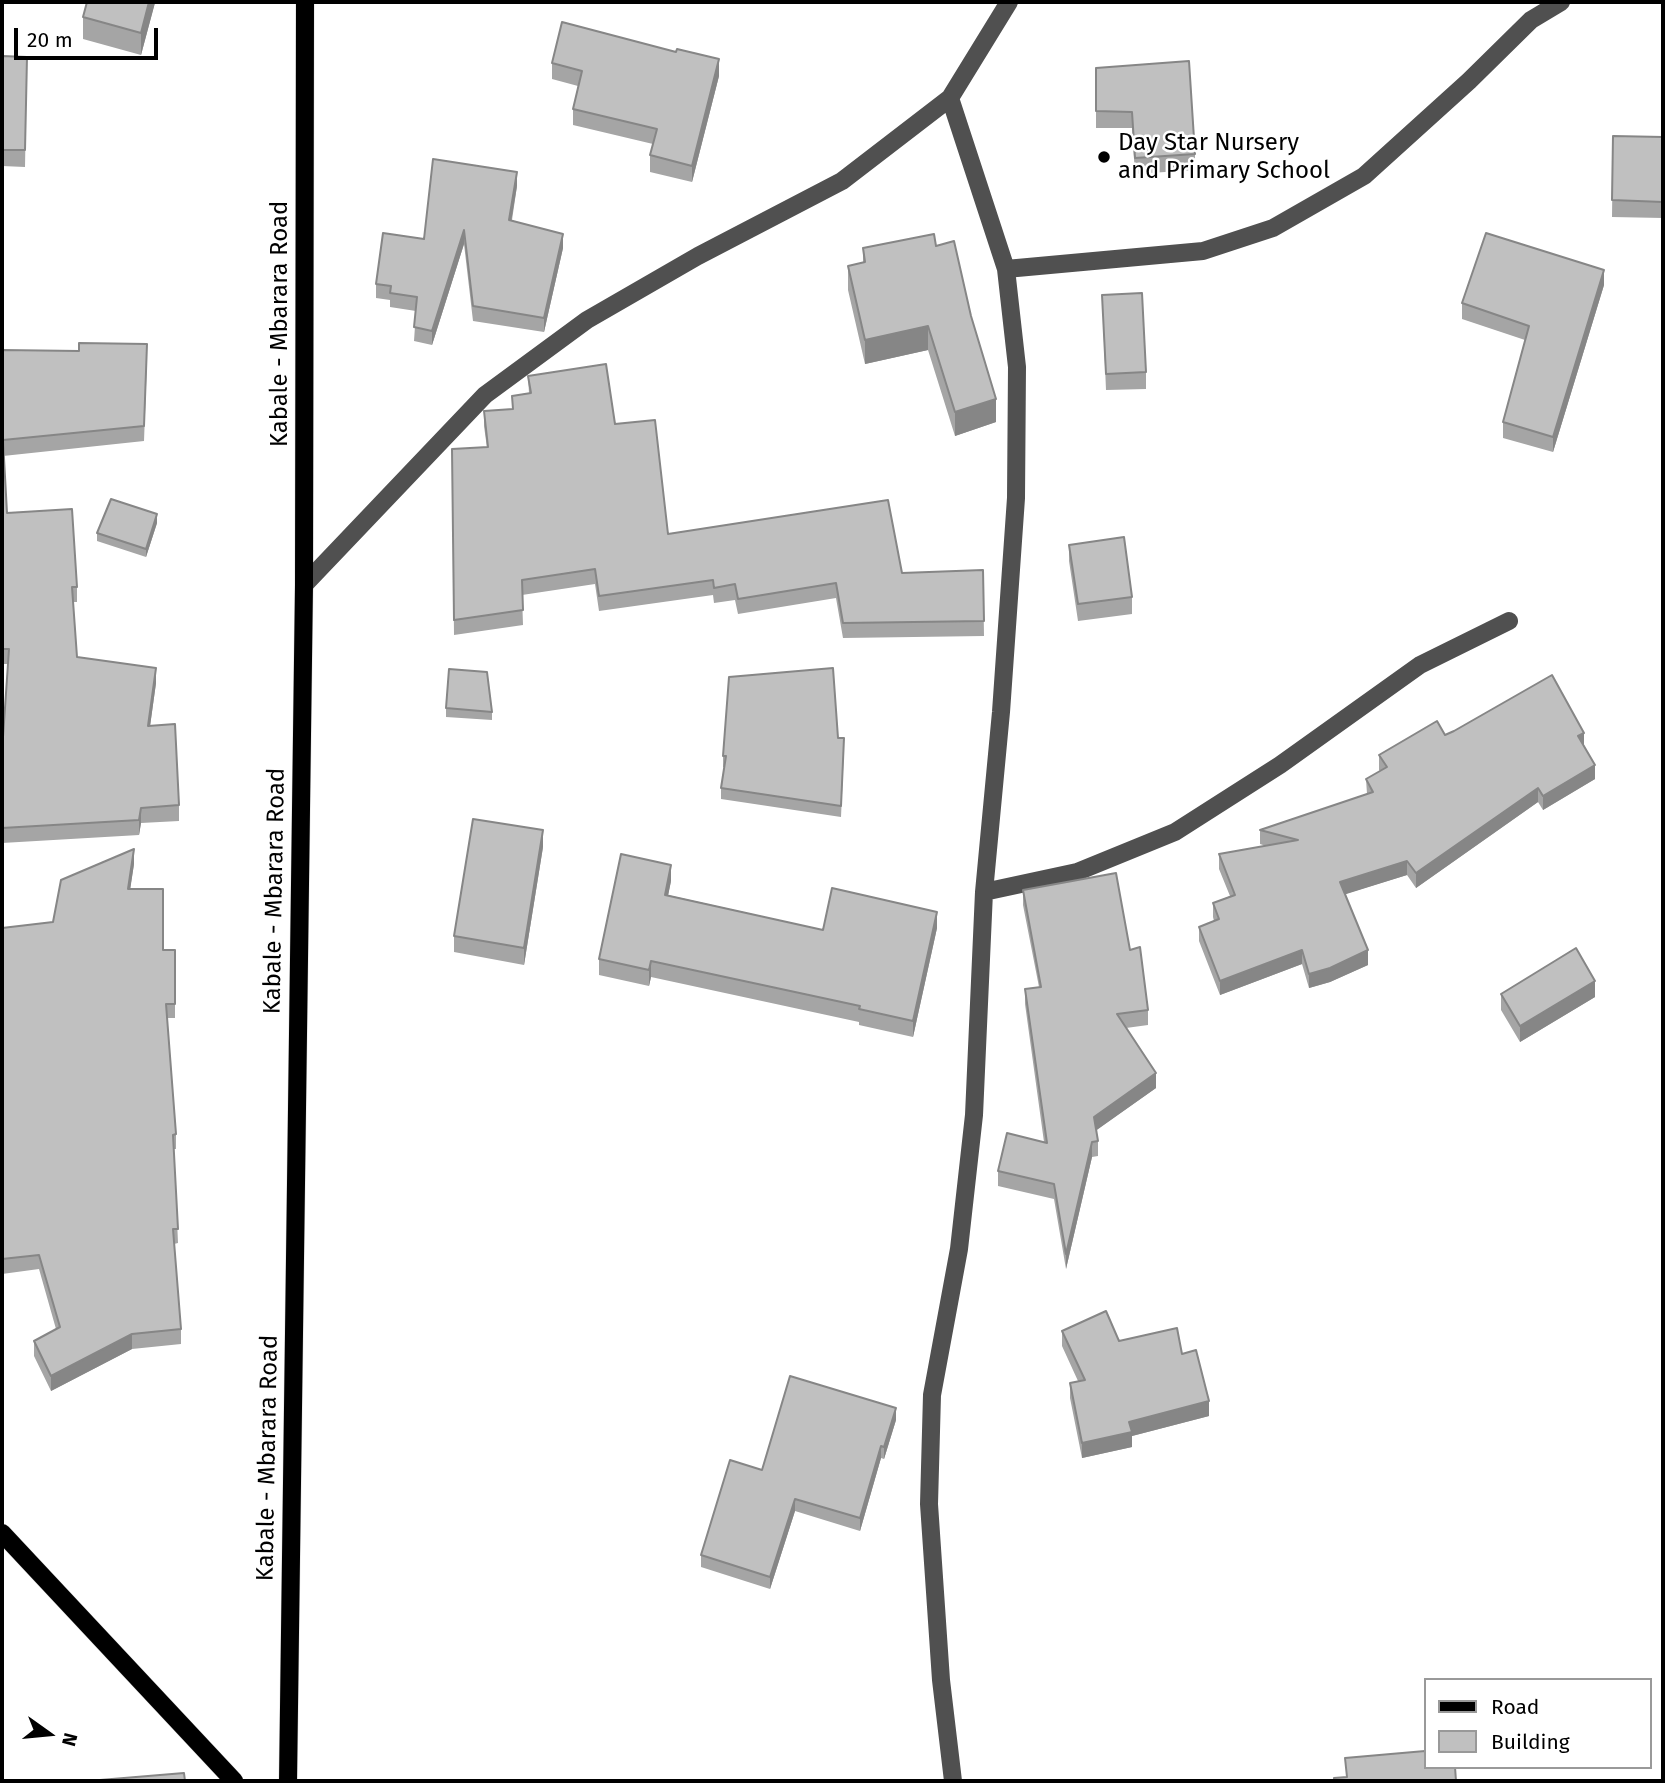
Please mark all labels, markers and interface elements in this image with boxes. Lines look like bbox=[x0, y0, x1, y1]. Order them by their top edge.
scale bar bbox=[18, 14, 161, 58]
text: 20 m bbox=[27, 27, 73, 53]
place label: Day Star Nursery and Primary School bbox=[1118, 129, 1330, 185]
marker: Day Star Nursery and Primary School bbox=[1096, 149, 1112, 165]
street label: Kabale - Mbarara Road bbox=[266, 201, 294, 447]
street label: Kabale - Mbarara Road bbox=[258, 767, 292, 1015]
street label: Kabale - Mbarara Road bbox=[251, 1334, 285, 1582]
legend bbox=[1424, 1678, 1651, 1769]
text: Road bbox=[1491, 1694, 1539, 1720]
north arrow bbox=[14, 1699, 84, 1769]
text: Building bbox=[1491, 1729, 1570, 1755]
text: N bbox=[57, 1730, 83, 1749]

